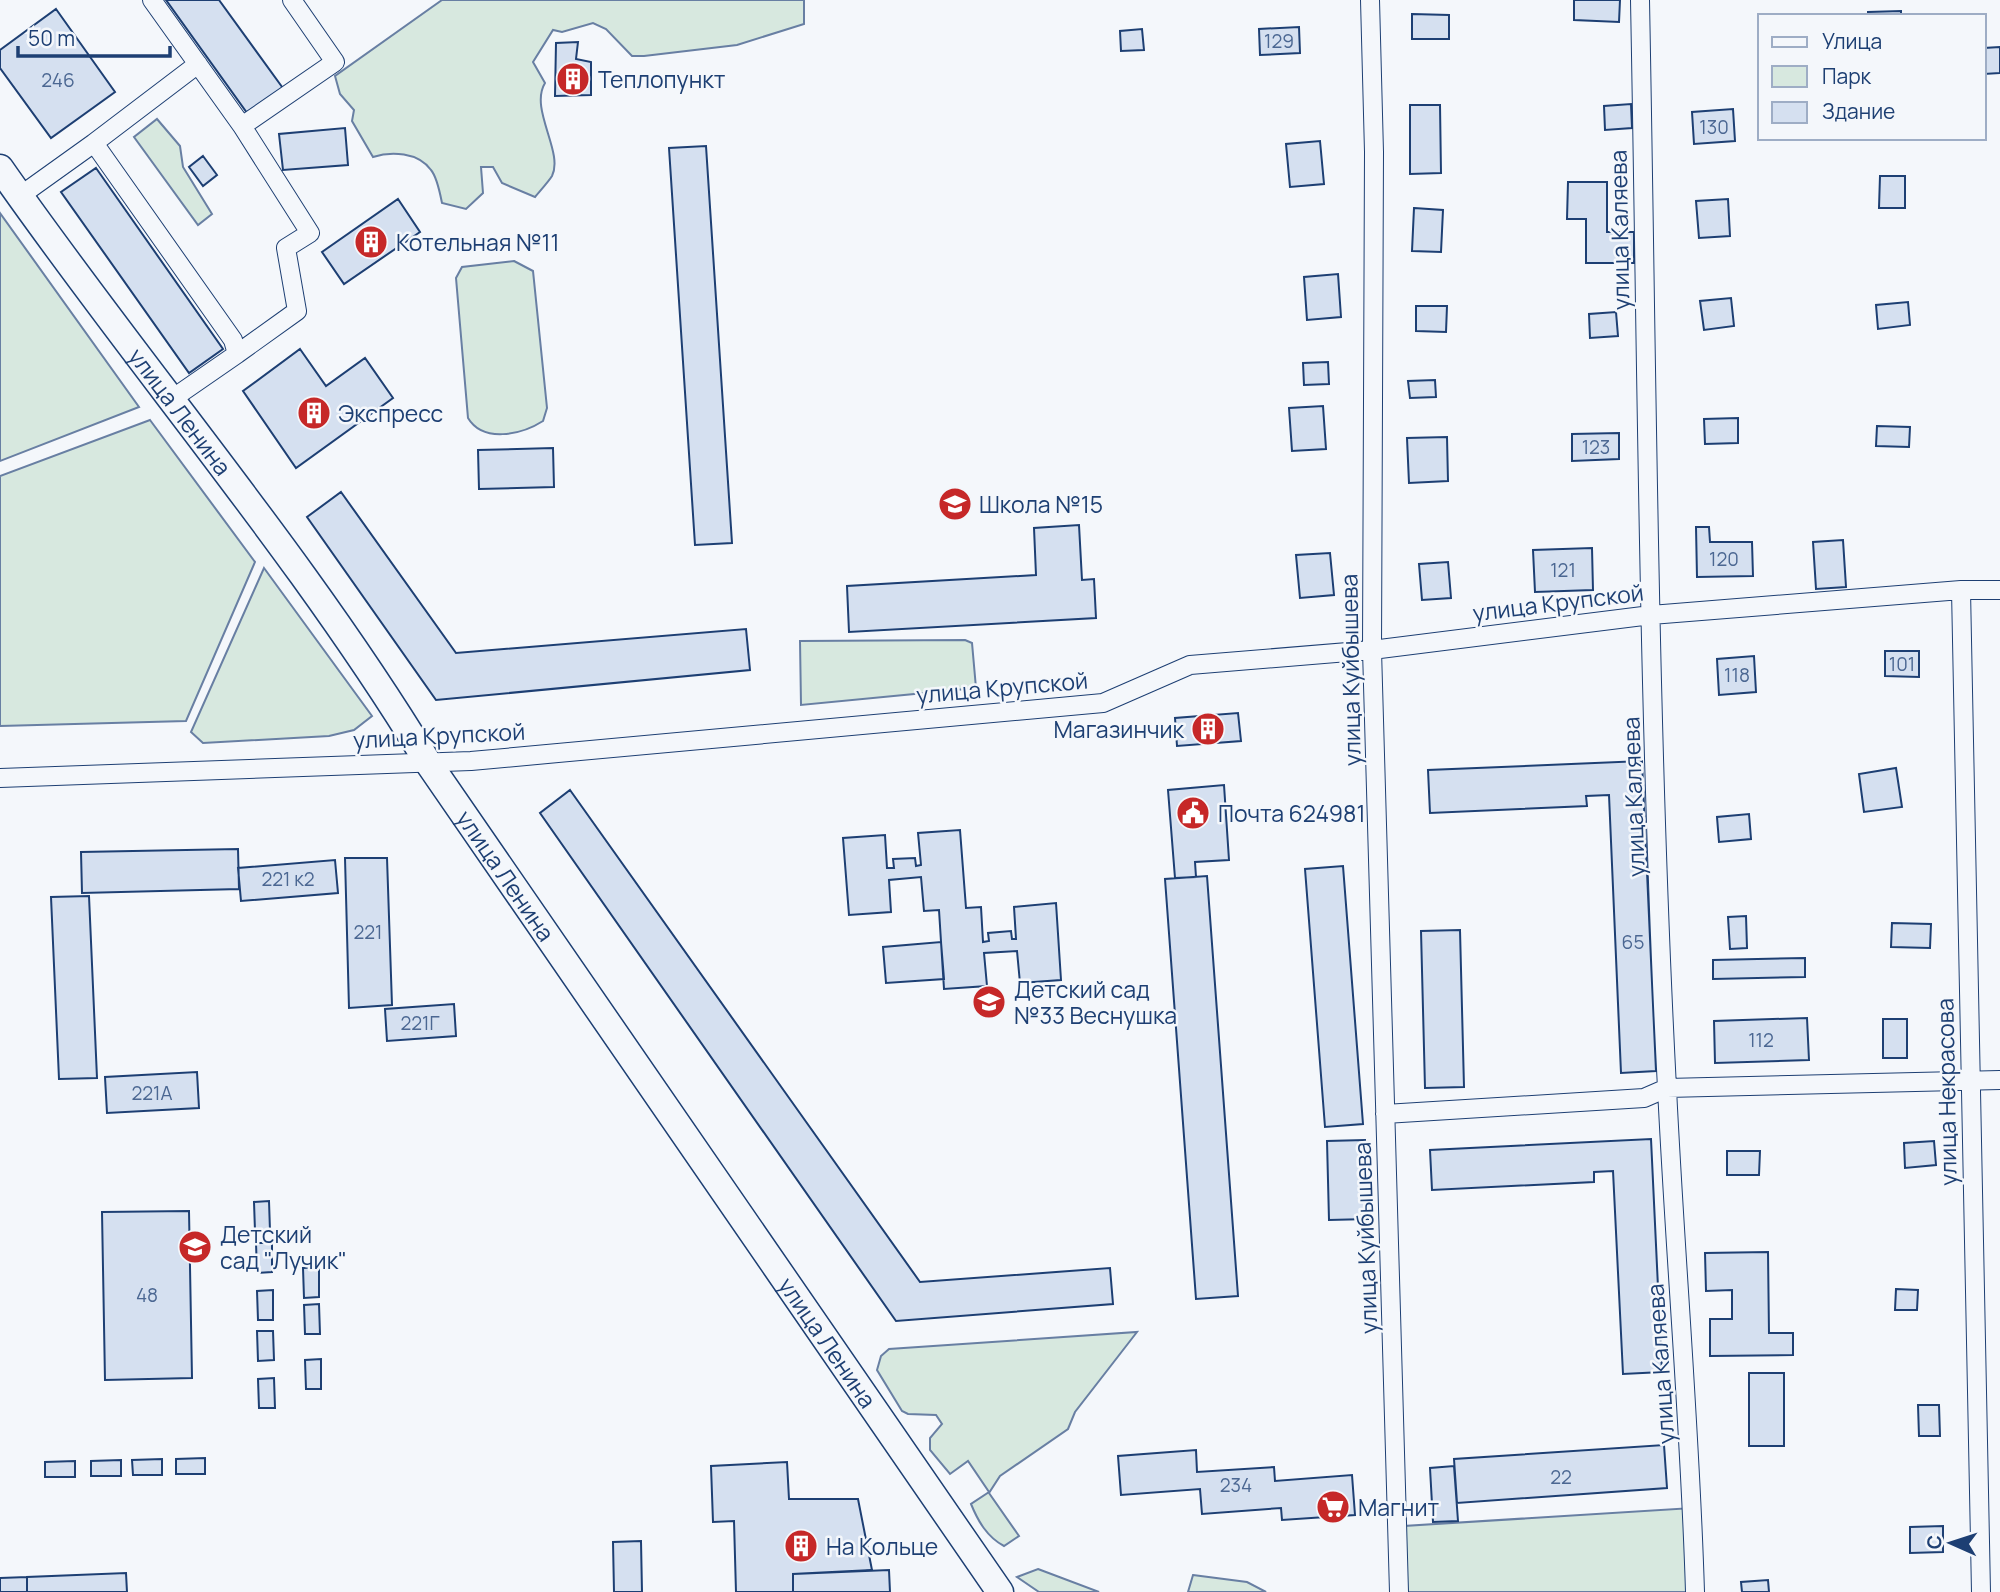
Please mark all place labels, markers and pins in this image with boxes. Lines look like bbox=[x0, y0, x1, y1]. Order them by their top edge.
building icon: Теплопункт bbox=[554, 60, 592, 98]
place label: Теплопункт bbox=[598, 63, 726, 95]
building icon: Котельная №11 bbox=[352, 223, 390, 261]
place label: Котельная №11 bbox=[396, 226, 559, 258]
building icon: Экспресс bbox=[295, 394, 333, 432]
place label: Экспресс bbox=[338, 397, 443, 429]
school or university icon: Школа №15 bbox=[936, 485, 974, 523]
place label: Школа №15 bbox=[979, 488, 1103, 520]
building icon: Магазинчик bbox=[1189, 710, 1227, 748]
place label: Магазинчик bbox=[1054, 713, 1185, 745]
public building icon: Почта 624981 bbox=[1174, 794, 1212, 832]
place label: Почта 624981 bbox=[1218, 797, 1365, 829]
place label: Детский сад №33 Веснушка bbox=[1014, 973, 1177, 1031]
school or university icon: Детский сад №33 Веснушка bbox=[970, 983, 1008, 1021]
place label: Детский сад "Лучик" bbox=[220, 1218, 347, 1276]
school or university icon: Детский сад "Лучик" bbox=[176, 1228, 214, 1266]
supermarket icon: Магнит bbox=[1314, 1488, 1352, 1526]
place label: Магнит bbox=[1358, 1491, 1439, 1523]
building icon: На Кольце bbox=[782, 1527, 820, 1565]
place label: На Кольце bbox=[826, 1530, 938, 1562]

